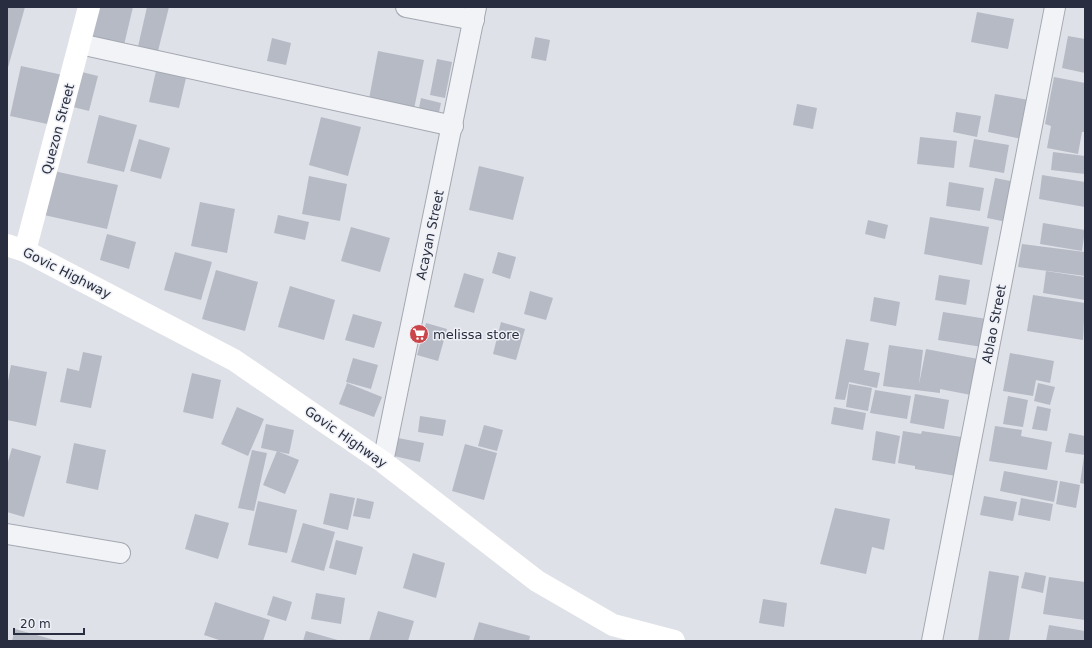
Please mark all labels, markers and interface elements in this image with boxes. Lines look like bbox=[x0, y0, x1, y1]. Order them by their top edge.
street label: Quezon Street bbox=[39, 82, 77, 176]
street label: Acayan Street bbox=[413, 189, 447, 281]
street label: Govic Highway bbox=[20, 244, 114, 302]
street label: Ablao Street bbox=[979, 283, 1009, 365]
supermarket icon: melissa store bbox=[408, 323, 430, 345]
place label: melissa store bbox=[433, 327, 519, 342]
street label: Govic Highway bbox=[302, 403, 390, 471]
scale bar bbox=[14, 610, 84, 636]
text: 20 m bbox=[20, 617, 51, 631]

